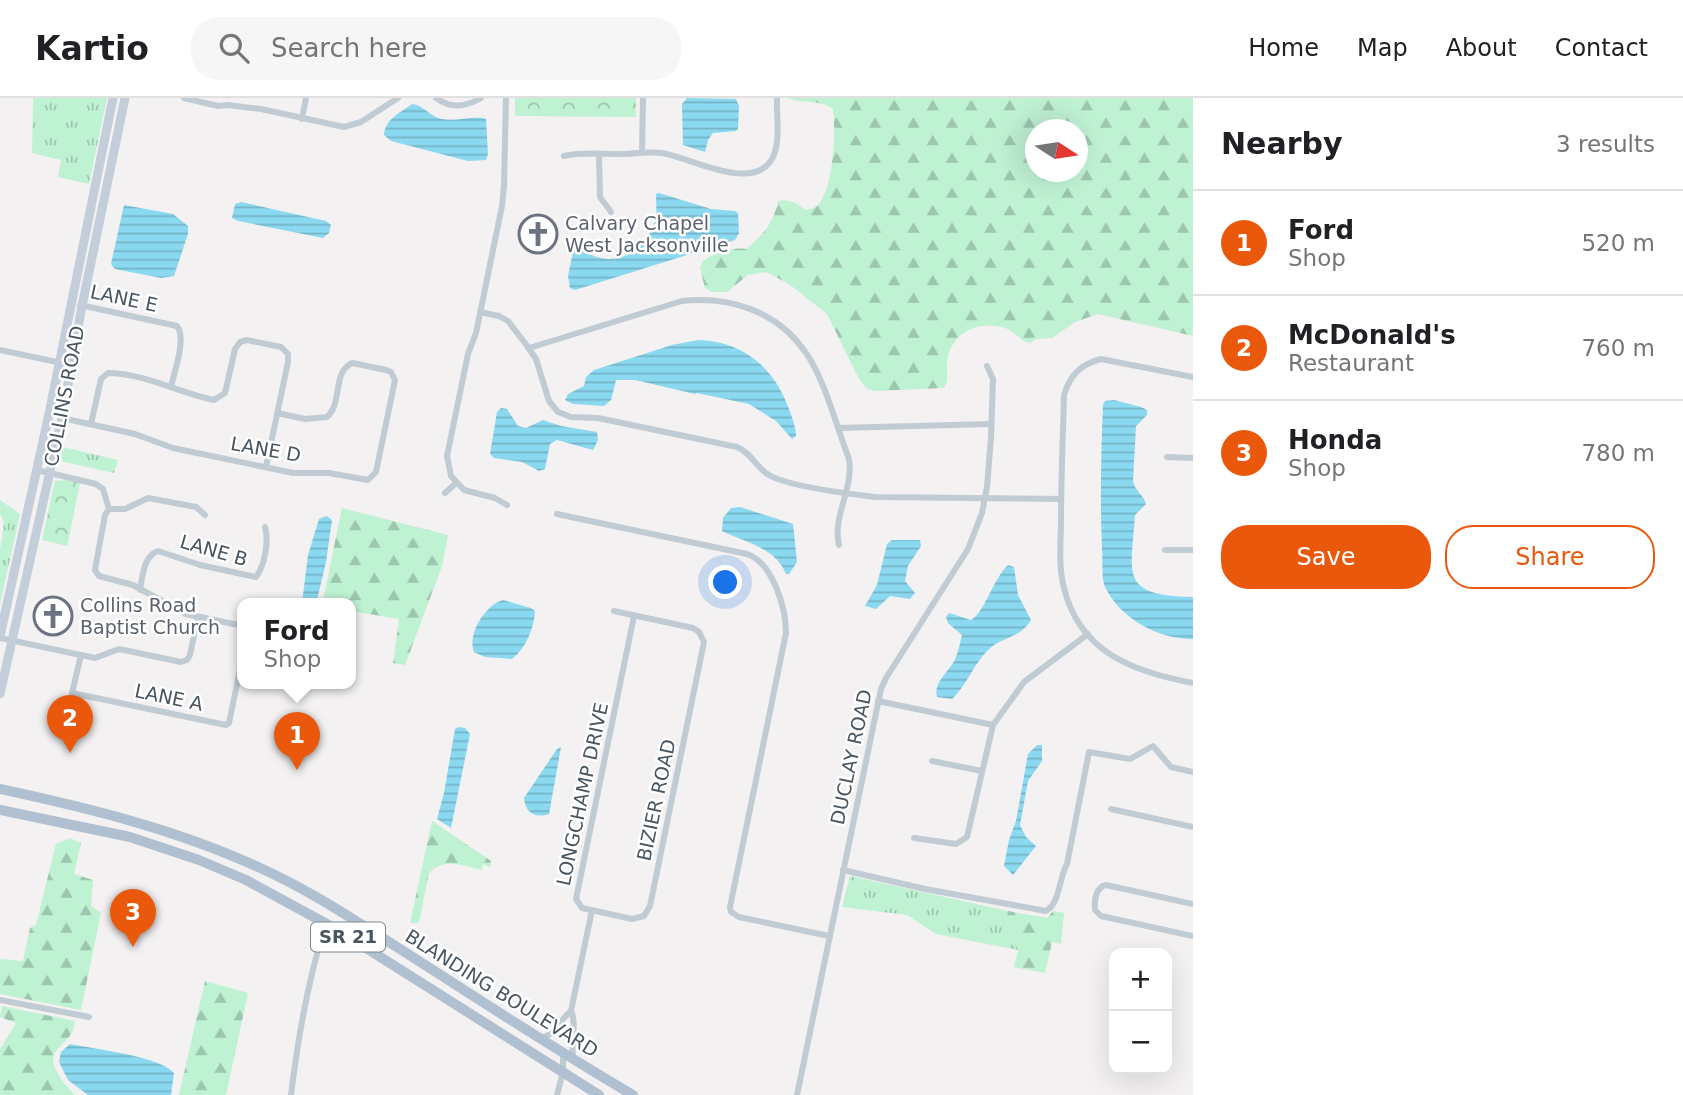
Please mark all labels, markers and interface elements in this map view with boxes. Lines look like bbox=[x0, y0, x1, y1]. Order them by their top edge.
search box bbox=[191, 17, 681, 80]
text: Kartio bbox=[35, 29, 149, 68]
icon: search bbox=[215, 29, 253, 67]
text: Search here bbox=[271, 33, 427, 63]
text: Home bbox=[1248, 34, 1319, 62]
text: Map bbox=[1357, 34, 1408, 62]
text: About bbox=[1446, 34, 1517, 62]
text: Contact bbox=[1555, 34, 1648, 62]
north arrow bbox=[1025, 119, 1088, 182]
text: Nearby bbox=[1221, 126, 1343, 161]
text: 3 results bbox=[1556, 131, 1655, 157]
place label: Calvary Chapel West Jacksonville bbox=[565, 212, 729, 256]
church icon: Calvary Chapel West Jacksonville bbox=[517, 213, 559, 255]
text: Ford bbox=[1288, 215, 1354, 245]
text: 1 bbox=[1236, 230, 1252, 256]
text: 520 m bbox=[1581, 230, 1655, 256]
text: Shop bbox=[1288, 245, 1346, 271]
street label: LANE E bbox=[88, 280, 160, 316]
text: McDonald's bbox=[1288, 320, 1456, 350]
street label: COLLINS ROAD bbox=[40, 324, 88, 468]
text: 2 bbox=[1236, 335, 1252, 361]
text: 760 m bbox=[1581, 335, 1655, 361]
text: Restaurant bbox=[1288, 350, 1414, 376]
text: Honda bbox=[1288, 425, 1382, 455]
street label: LANE D bbox=[229, 432, 303, 466]
text: 3 bbox=[1236, 440, 1252, 466]
text: 780 m bbox=[1581, 440, 1655, 466]
text: Shop bbox=[1288, 455, 1346, 481]
button: Save bbox=[1221, 525, 1431, 589]
button: Share bbox=[1445, 525, 1655, 589]
street label: LANE B bbox=[178, 530, 250, 570]
your location bbox=[708, 565, 742, 599]
place label: Collins Road Baptist Church bbox=[80, 594, 220, 638]
church icon: Collins Road Baptist Church bbox=[32, 595, 74, 637]
popup bbox=[237, 598, 356, 689]
text: Ford bbox=[263, 616, 330, 646]
text: Shop bbox=[263, 646, 321, 672]
street label: LANE A bbox=[133, 679, 205, 715]
street label: DUCLAY ROAD bbox=[826, 687, 876, 827]
pin: 2 bbox=[47, 695, 93, 753]
street label: LONGCHAMP DRIVE bbox=[552, 700, 612, 888]
pin: 1 bbox=[274, 712, 320, 770]
street label: BIZIER ROAD bbox=[632, 737, 680, 863]
pin: 3 bbox=[110, 889, 156, 947]
road number: SR 21 bbox=[311, 922, 385, 952]
street label: BLANDING BOULEVARD bbox=[402, 925, 602, 1061]
map controls bbox=[1109, 948, 1172, 1074]
button: + bbox=[1109, 948, 1172, 1011]
button: − bbox=[1109, 1011, 1172, 1074]

